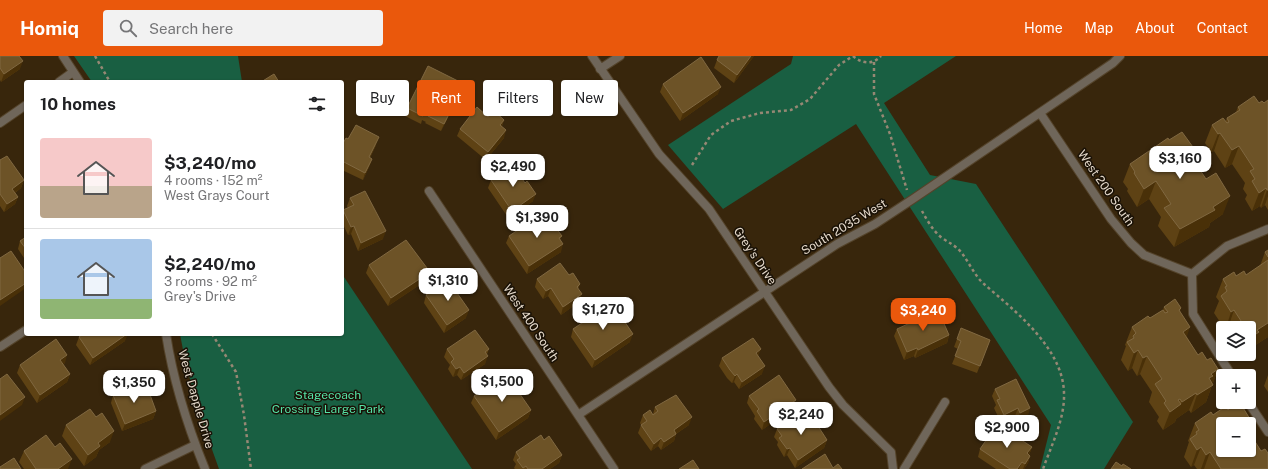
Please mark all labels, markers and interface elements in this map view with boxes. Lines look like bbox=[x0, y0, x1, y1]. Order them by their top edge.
search box bbox=[103, 10, 383, 46]
text: Homiq bbox=[20, 17, 79, 39]
icon: search bbox=[117, 17, 139, 39]
text: Search here bbox=[149, 20, 233, 37]
text: Home bbox=[1024, 20, 1063, 36]
text: Map bbox=[1085, 20, 1113, 36]
text: About bbox=[1135, 20, 1175, 36]
text: Contact bbox=[1197, 20, 1248, 36]
chip: Buy bbox=[356, 80, 409, 116]
chip: Rent bbox=[417, 80, 475, 116]
chip: Filters bbox=[483, 80, 553, 116]
chip: New bbox=[561, 80, 618, 116]
icon: filters bbox=[306, 93, 328, 115]
text: 10 homes bbox=[40, 94, 116, 114]
pin: $3,160 bbox=[1147, 146, 1213, 180]
street label: West 200 South bbox=[1075, 147, 1137, 229]
text: $3,160 bbox=[1158, 151, 1202, 166]
text: $3,240/mo bbox=[164, 153, 256, 173]
icon: home bbox=[72, 154, 120, 202]
pin: $2,490 bbox=[480, 154, 546, 188]
text: $2,490 bbox=[490, 159, 536, 174]
text: 4 rooms · 152 m² bbox=[164, 173, 262, 188]
text: West Grays Court bbox=[164, 188, 269, 203]
street label: South 2035 West bbox=[799, 196, 889, 258]
pin: $1,390 bbox=[504, 205, 570, 239]
text: $1,390 bbox=[515, 210, 559, 225]
street label: Grey's Drive bbox=[731, 225, 779, 288]
text: $2,240/mo bbox=[164, 254, 256, 274]
icon: home bbox=[72, 255, 120, 303]
pin: $1,310 bbox=[415, 268, 481, 302]
text: $1,310 bbox=[428, 273, 468, 288]
text: 3 rooms · 92 m² bbox=[164, 274, 257, 289]
street label: West 400 South bbox=[500, 282, 562, 364]
text: Grey's Drive bbox=[164, 289, 236, 304]
pin: $1,270 bbox=[570, 297, 636, 331]
pin: $3,240 bbox=[890, 298, 956, 332]
text: $1,270 bbox=[582, 302, 624, 317]
text: $3,240 bbox=[900, 303, 946, 318]
map controls bbox=[1216, 321, 1256, 457]
button: layers bbox=[1216, 321, 1256, 361]
street label: West Dapple Drive bbox=[175, 348, 217, 450]
pin: $1,500 bbox=[469, 369, 535, 403]
button: + bbox=[1216, 369, 1256, 409]
pin: $1,350 bbox=[101, 370, 167, 404]
text: $1,500 bbox=[480, 374, 524, 389]
text: $1,350 bbox=[112, 375, 156, 390]
park label: Stagecoach Crossing Large Park bbox=[272, 388, 384, 416]
pin: $2,240 bbox=[768, 402, 834, 436]
text: $2,240 bbox=[778, 407, 824, 422]
pin: $2,900 bbox=[974, 415, 1040, 449]
button: − bbox=[1216, 417, 1256, 457]
text: $2,900 bbox=[984, 420, 1030, 435]

